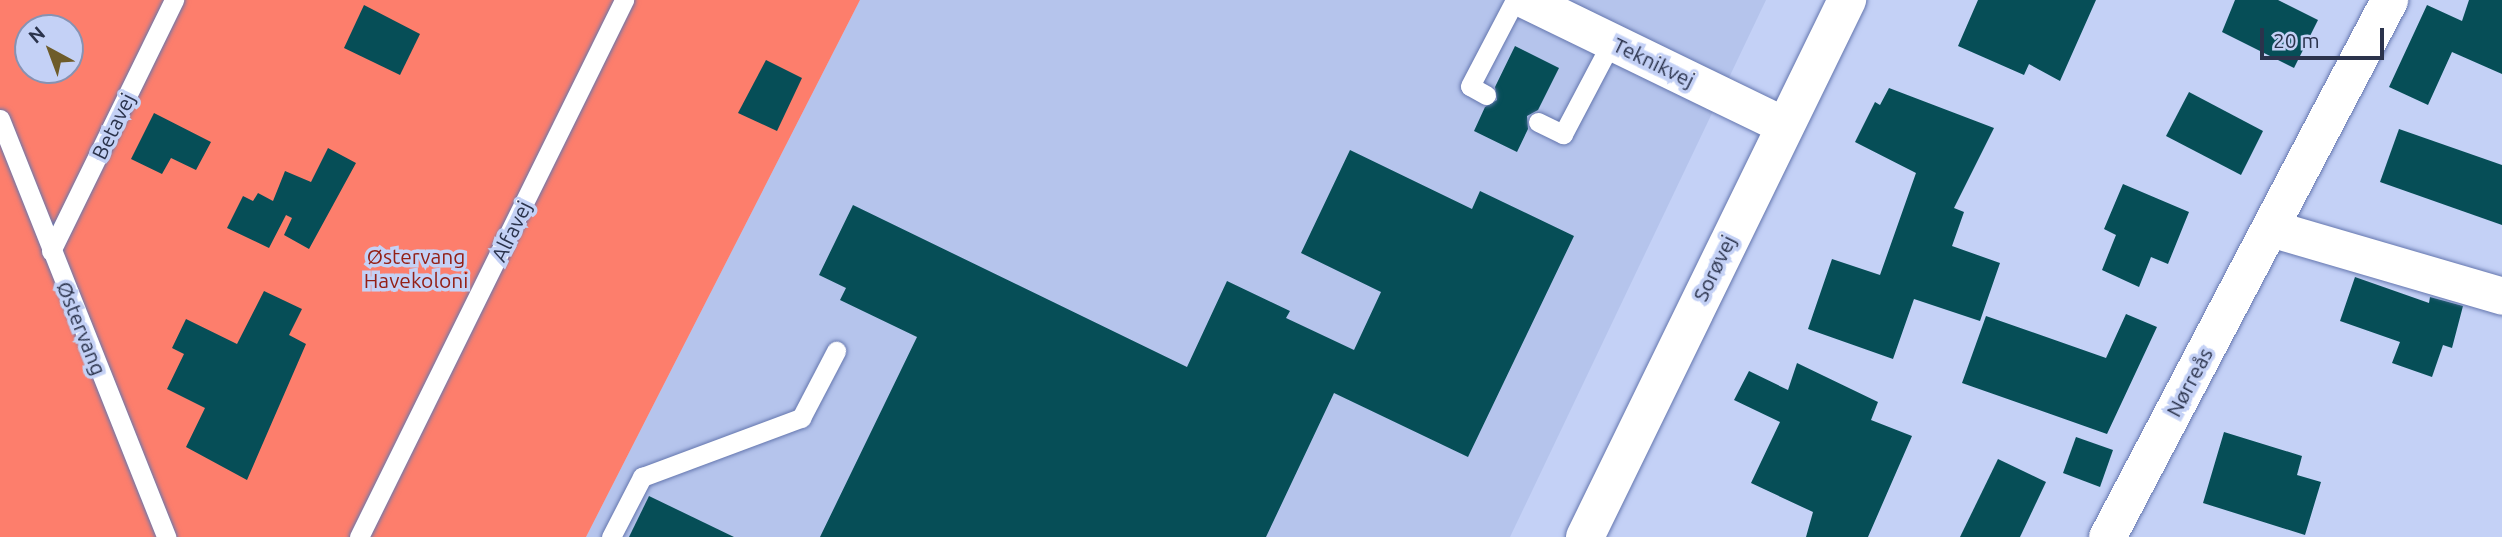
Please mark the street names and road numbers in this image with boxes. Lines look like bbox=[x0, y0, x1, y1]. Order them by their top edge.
street label: Teknikvej bbox=[1609, 31, 1699, 93]
street label: Betavej bbox=[86, 89, 140, 163]
street label: Alfavej bbox=[485, 196, 537, 266]
street label: Sorøvej bbox=[1687, 231, 1741, 305]
street label: Østervang bbox=[52, 278, 112, 378]
street label: Nørreås bbox=[2160, 343, 2218, 421]

